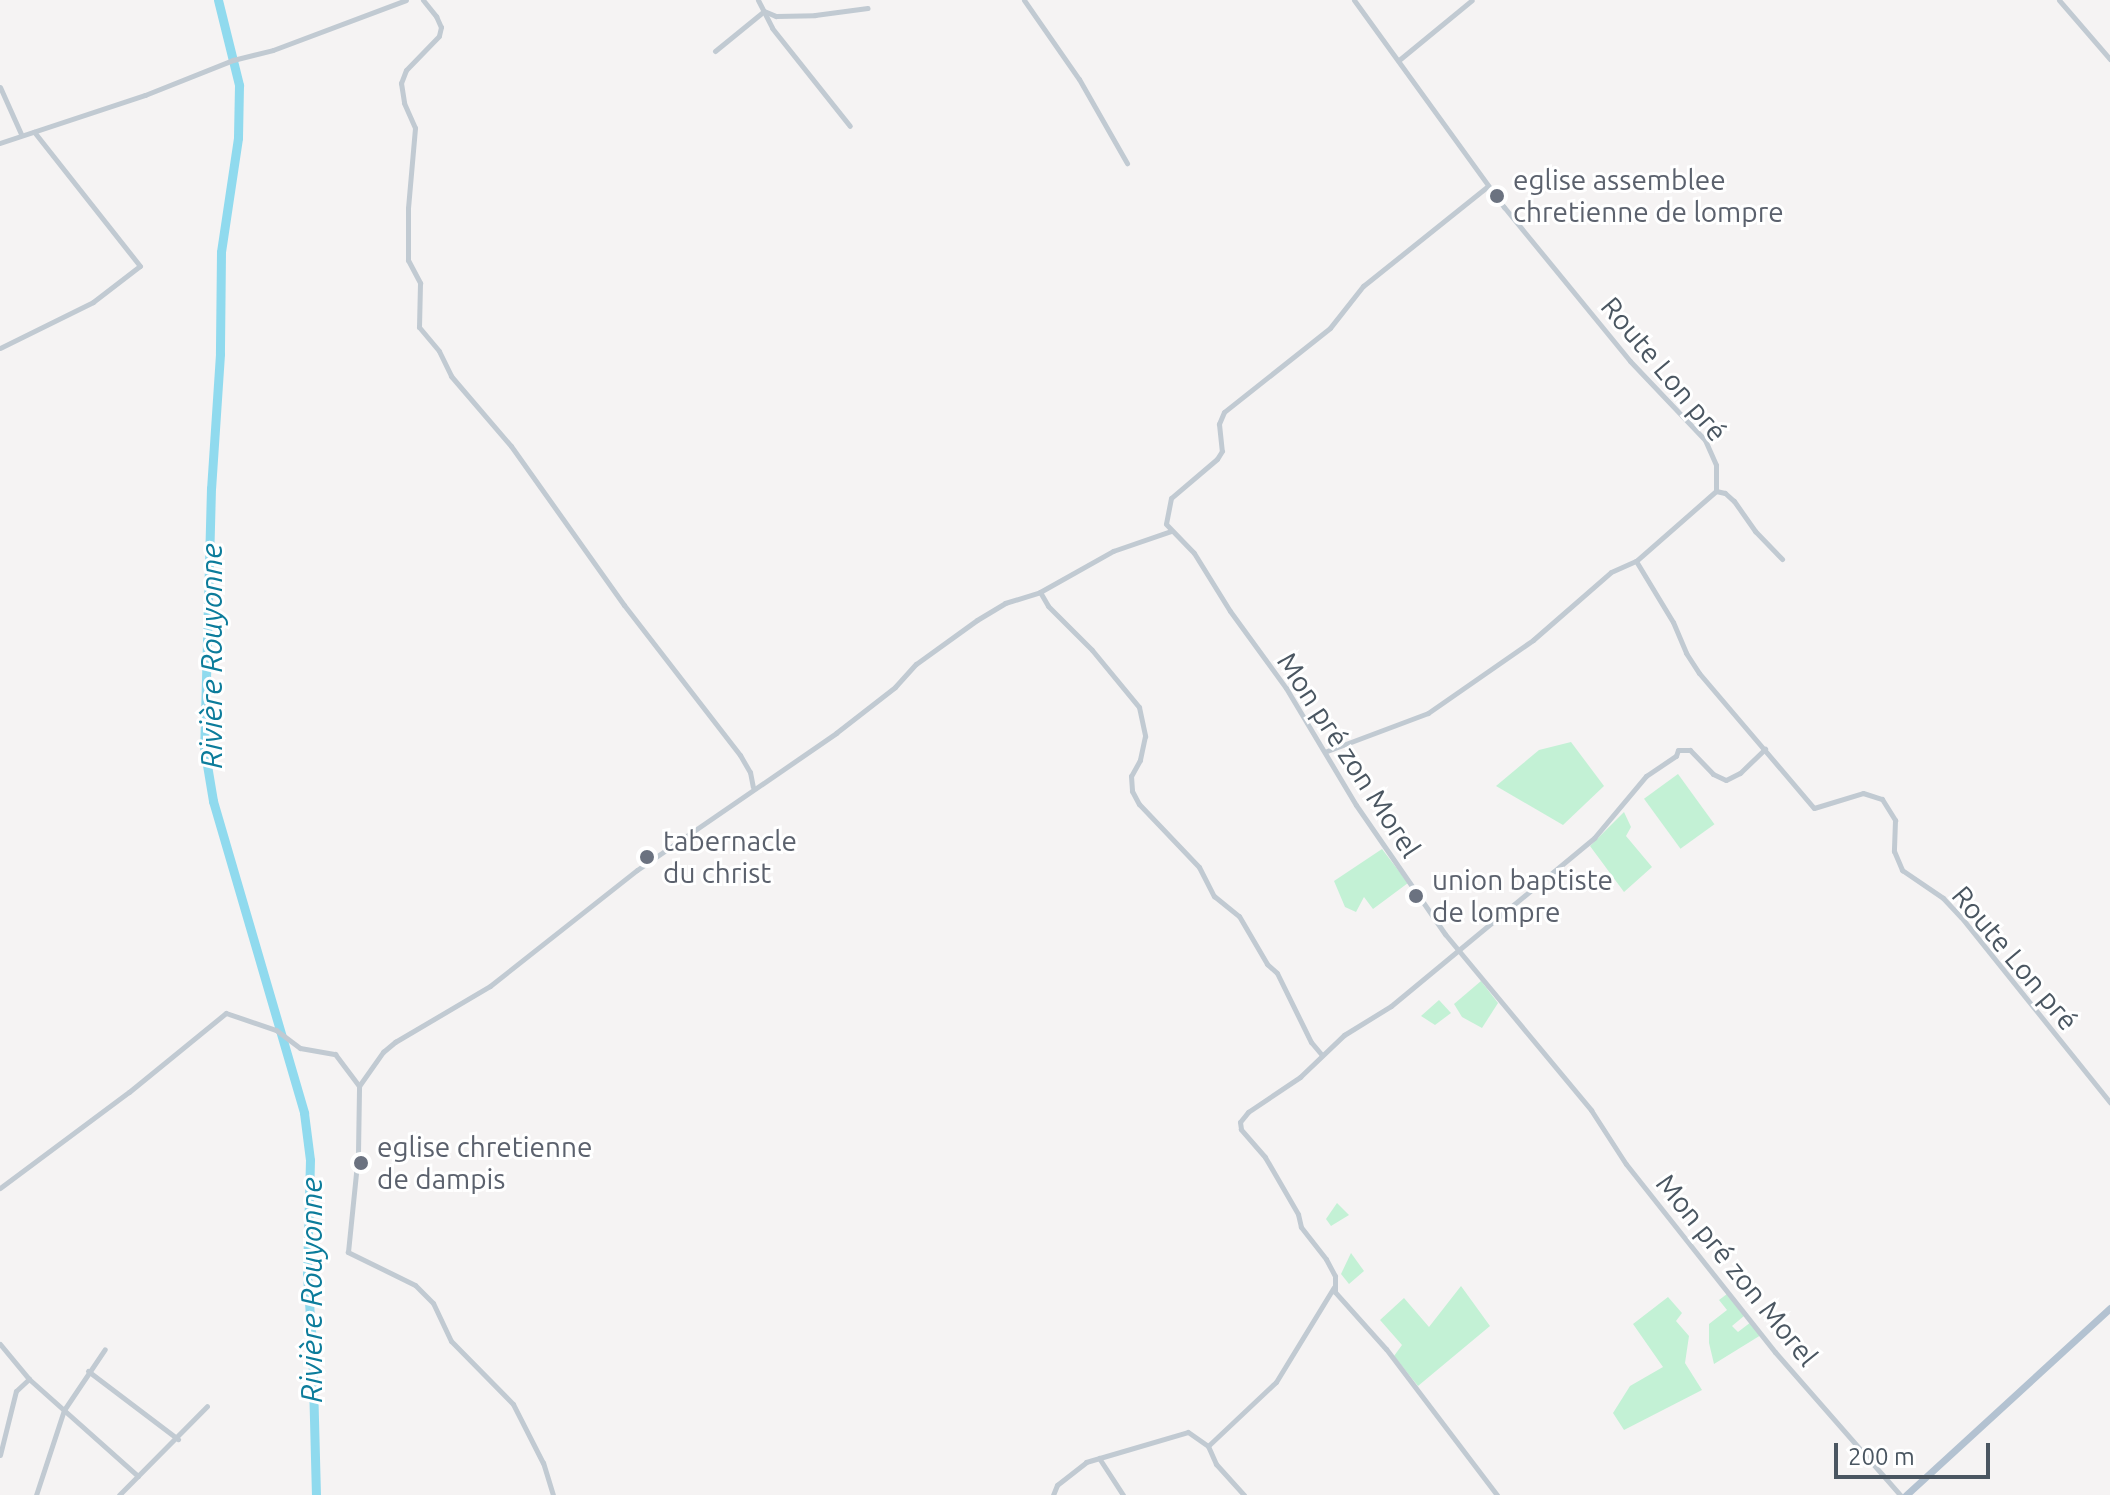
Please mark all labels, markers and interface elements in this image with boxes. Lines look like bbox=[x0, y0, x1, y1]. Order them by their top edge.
place label: eglise assemblee chretienne de lompre bbox=[1513, 163, 1784, 229]
marker: eglise assemblee chretienne de lompre bbox=[1488, 187, 1506, 205]
street label: Route Lon pré bbox=[1594, 290, 1734, 448]
water label: Rivière Rouyonne bbox=[193, 543, 229, 769]
street label: Mon pré zon Morel bbox=[1270, 646, 1428, 864]
place label: tabernacle du christ bbox=[663, 824, 797, 890]
marker: tabernacle du christ bbox=[638, 848, 656, 866]
place label: union baptiste de lompre bbox=[1432, 863, 1613, 929]
street label: Route Lon pré bbox=[1945, 879, 2085, 1037]
marker: union baptiste de lompre bbox=[1407, 887, 1425, 905]
place label: eglise chretienne de dampis bbox=[377, 1130, 592, 1196]
marker: eglise chretienne de dampis bbox=[352, 1154, 370, 1172]
street label: Mon pré zon Morel bbox=[1649, 1167, 1825, 1373]
water label: Rivière Rouyonne bbox=[293, 1177, 329, 1403]
scale bar bbox=[1838, 1427, 1994, 1477]
text: 200 m bbox=[1848, 1443, 1915, 1470]

